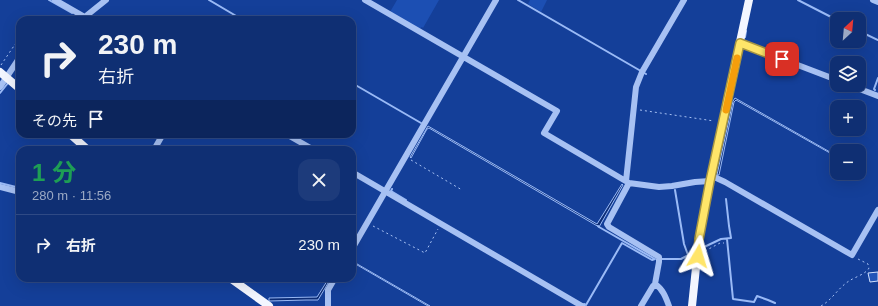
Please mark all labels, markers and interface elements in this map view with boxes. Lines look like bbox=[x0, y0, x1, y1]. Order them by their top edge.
north arrow bbox=[830, 12, 866, 48]
map controls bbox=[830, 12, 866, 180]
text: 230 m bbox=[98, 29, 177, 60]
icon: right bbox=[32, 32, 84, 84]
pin bbox=[765, 42, 799, 76]
icon: arrive bbox=[771, 48, 793, 70]
button: layers bbox=[830, 56, 866, 92]
text: 右折 bbox=[98, 67, 134, 87]
button: + bbox=[830, 100, 866, 136]
icon: arrive bbox=[85, 108, 107, 130]
text: その先 bbox=[32, 112, 77, 129]
button: − bbox=[830, 144, 866, 180]
text: 1 分 bbox=[32, 159, 76, 186]
button: close bbox=[298, 159, 340, 201]
text: 280 m · 11:56 bbox=[32, 188, 111, 203]
icon: right bbox=[32, 234, 54, 256]
position arrow bbox=[677, 235, 719, 277]
text: 230 m bbox=[298, 236, 340, 253]
text: 右折 bbox=[66, 237, 96, 254]

